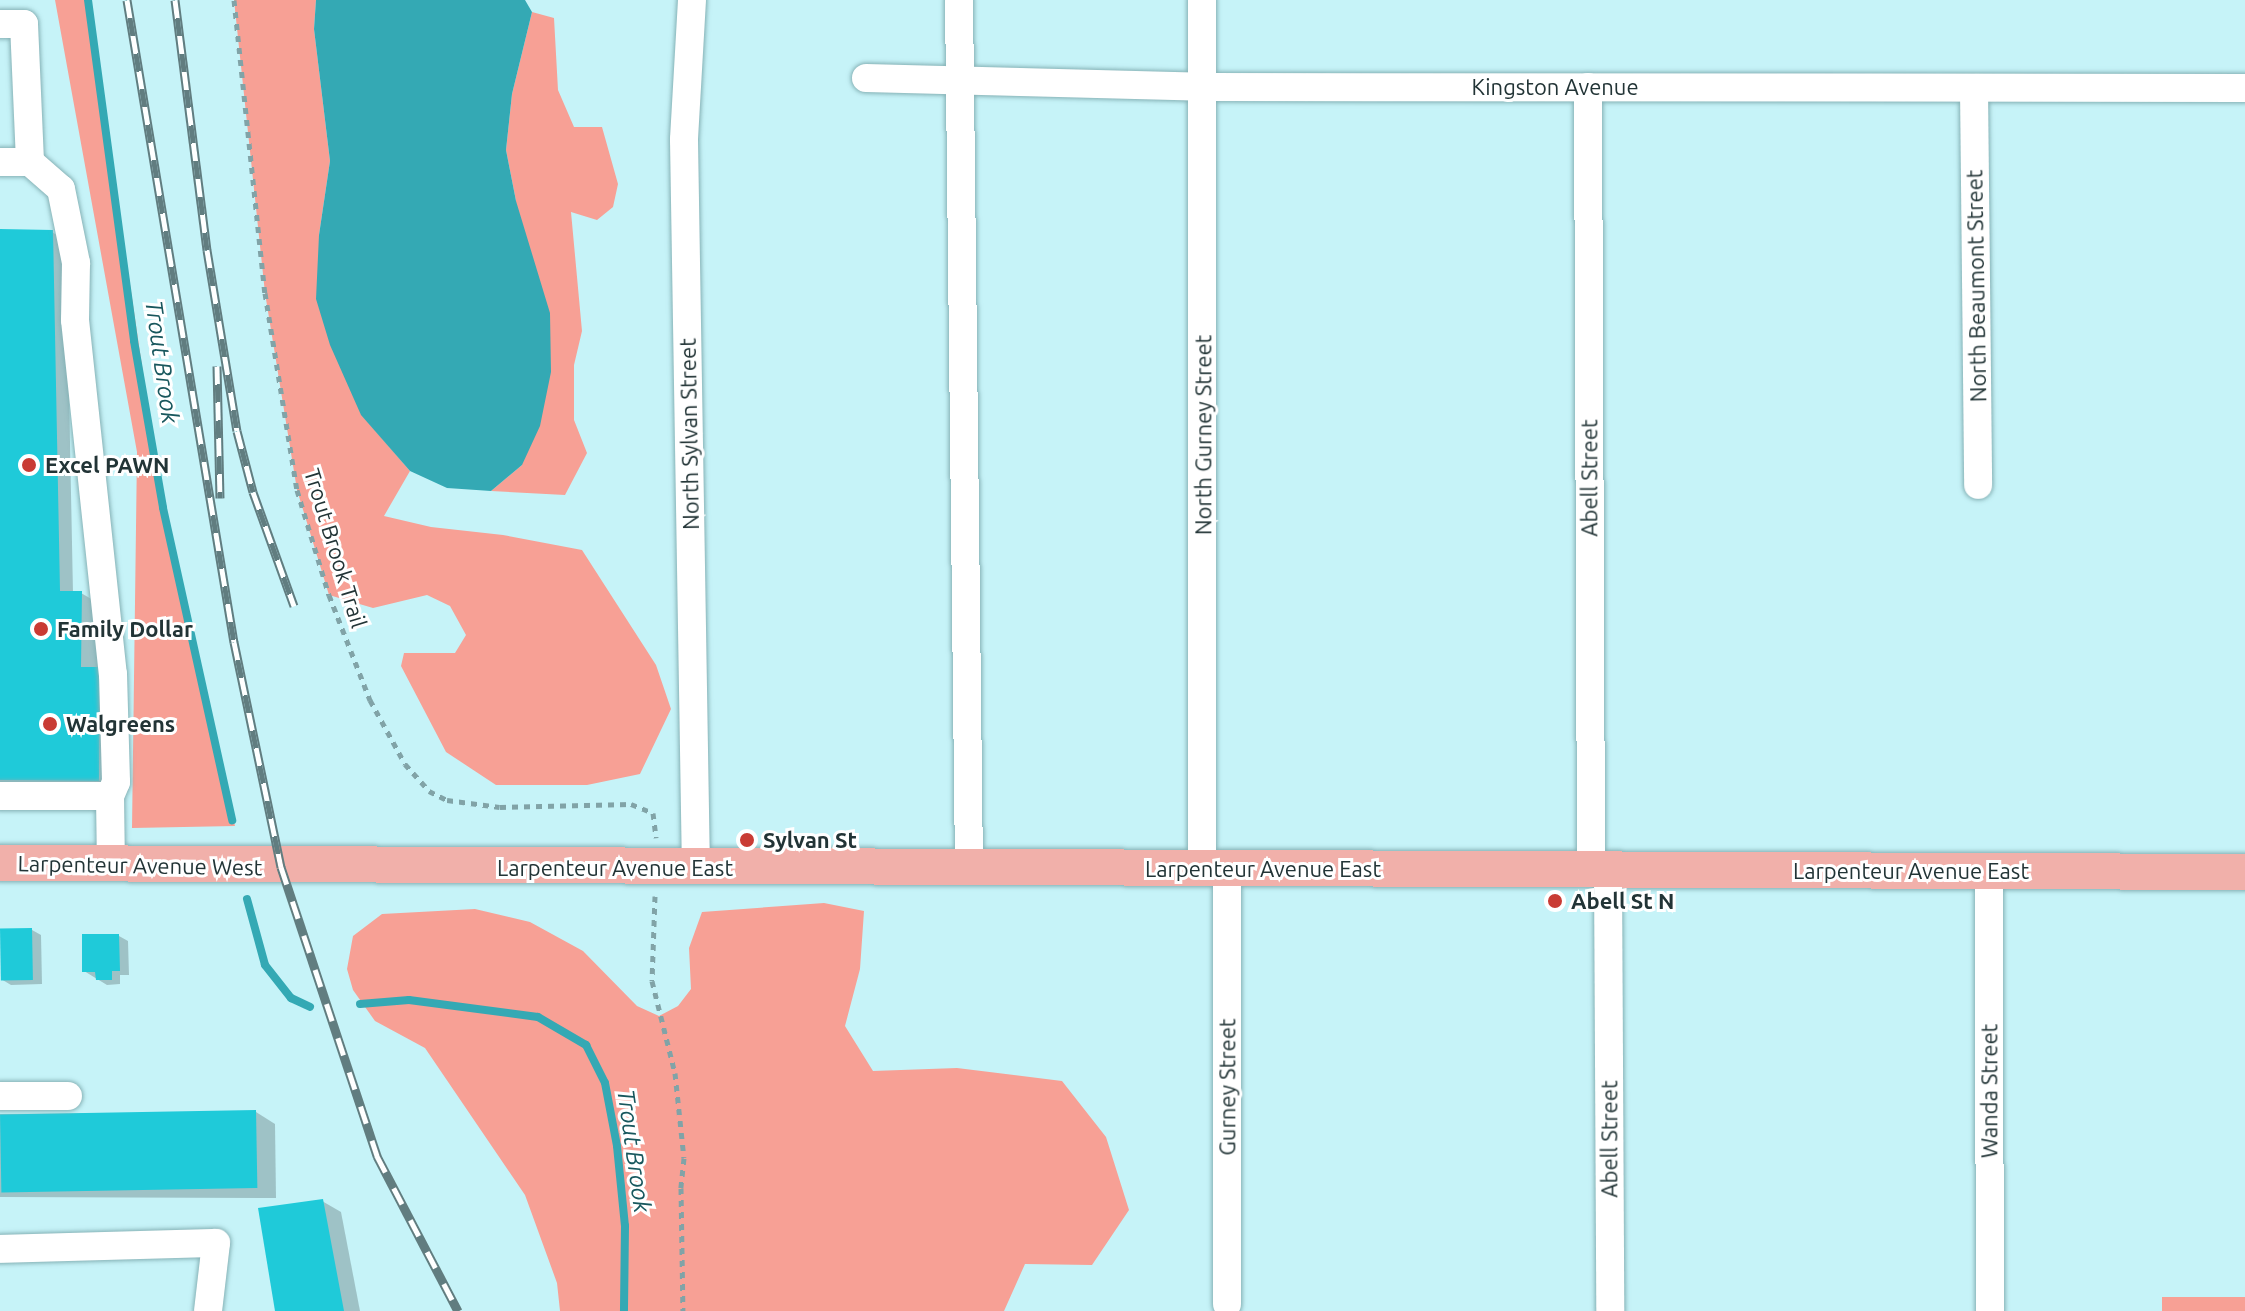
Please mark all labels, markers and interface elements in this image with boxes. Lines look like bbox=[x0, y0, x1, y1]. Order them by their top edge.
street label: Kingston Avenue bbox=[1471, 74, 1639, 100]
street label: North Beaumont Street bbox=[1961, 169, 1991, 403]
water label: Trout Brook bbox=[139, 298, 185, 426]
street label: North Gurney Street bbox=[1190, 335, 1216, 535]
street label: North Sylvan Street bbox=[674, 338, 704, 530]
street label: Abell Street bbox=[1576, 419, 1602, 537]
place label: Excel PAWN bbox=[45, 452, 169, 478]
marker: Excel PAWN bbox=[20, 456, 38, 474]
street label: Trout Brook Trail bbox=[299, 465, 373, 631]
place label: Family Dollar bbox=[57, 616, 193, 642]
marker: Family Dollar bbox=[32, 620, 50, 638]
place label: Walgreens bbox=[66, 711, 175, 737]
marker: Walgreens bbox=[41, 715, 59, 733]
place label: Sylvan St bbox=[763, 827, 857, 853]
marker: Sylvan St bbox=[738, 831, 756, 849]
street label: Larpenteur Avenue West bbox=[17, 850, 263, 880]
street label: Larpenteur Avenue East bbox=[497, 855, 733, 881]
street label: Larpenteur Avenue East bbox=[1145, 856, 1381, 882]
street label: Larpenteur Avenue East bbox=[1793, 858, 2029, 884]
place label: Abell St N bbox=[1571, 888, 1674, 914]
marker: Abell St N bbox=[1546, 892, 1564, 910]
street label: Gurney Street bbox=[1214, 1018, 1240, 1156]
street label: Wanda Street bbox=[1976, 1024, 2002, 1158]
street label: Abell Street bbox=[1596, 1080, 1622, 1198]
water label: Trout Brook bbox=[611, 1087, 657, 1215]

